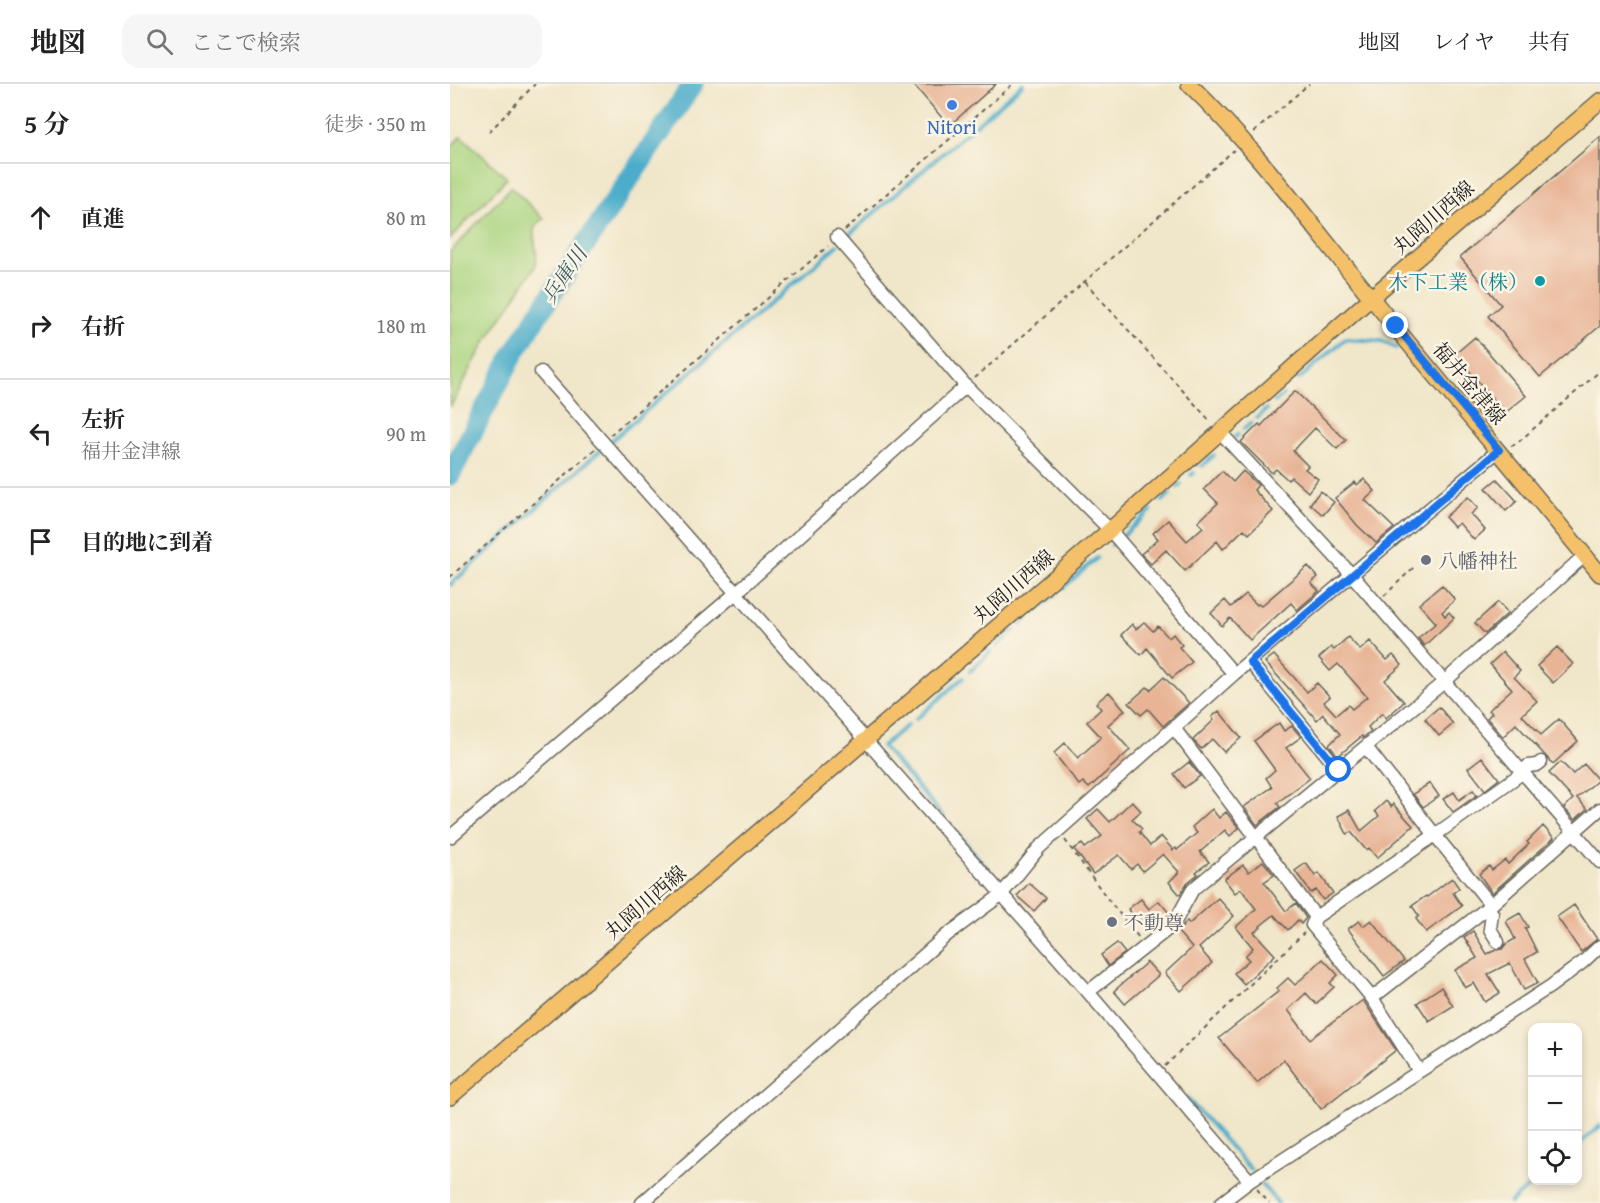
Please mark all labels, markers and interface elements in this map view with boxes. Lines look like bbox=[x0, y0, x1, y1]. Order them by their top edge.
search box bbox=[122, 14, 542, 68]
text: 地図 bbox=[30, 21, 86, 62]
icon: search bbox=[143, 25, 176, 58]
text: ここで検索 bbox=[191, 26, 301, 58]
text: 地図 bbox=[1358, 26, 1400, 57]
text: レイヤ bbox=[1433, 26, 1495, 57]
text: 共有 bbox=[1528, 26, 1570, 57]
marker: Nitori bbox=[945, 98, 959, 112]
text: 5 分 bbox=[24, 104, 69, 143]
text: 徒歩 · 350 m bbox=[324, 109, 426, 138]
place label: Nitori bbox=[927, 112, 977, 141]
street label: 丸岡川西線 bbox=[1386, 173, 1480, 261]
icon: ahead bbox=[24, 201, 57, 234]
text: 直進 bbox=[81, 202, 125, 234]
text: 80 m bbox=[386, 203, 426, 232]
water label: 兵庫川 bbox=[534, 239, 596, 310]
place label: 木下工業（株） bbox=[1388, 267, 1528, 296]
marker: 木下工業（株） bbox=[1533, 274, 1547, 288]
icon: right bbox=[24, 309, 57, 342]
text: 右折 bbox=[81, 310, 125, 342]
text: 180 m bbox=[376, 311, 426, 340]
route end bbox=[1382, 312, 1408, 338]
street label: 福井金津線 bbox=[1427, 335, 1513, 431]
text: 左折 bbox=[81, 403, 125, 435]
icon: left bbox=[24, 417, 57, 450]
text: 90 m bbox=[386, 419, 426, 448]
text: 福井金津線 bbox=[81, 436, 181, 465]
icon: arrive bbox=[24, 525, 57, 558]
text: 目的地に到着 bbox=[81, 526, 213, 558]
street label: 丸岡川西線 bbox=[966, 542, 1060, 630]
place label: 八幡神社 bbox=[1438, 546, 1518, 575]
marker: 八幡神社 bbox=[1419, 553, 1433, 567]
route start bbox=[1325, 756, 1351, 782]
street label: 丸岡川西線 bbox=[598, 858, 692, 946]
place label: 不動尊 bbox=[1124, 908, 1184, 937]
marker: 不動尊 bbox=[1105, 915, 1119, 929]
map controls bbox=[1528, 1023, 1582, 1185]
button: + bbox=[1528, 1023, 1582, 1077]
button: − bbox=[1528, 1077, 1582, 1131]
button: locate bbox=[1528, 1131, 1582, 1185]

